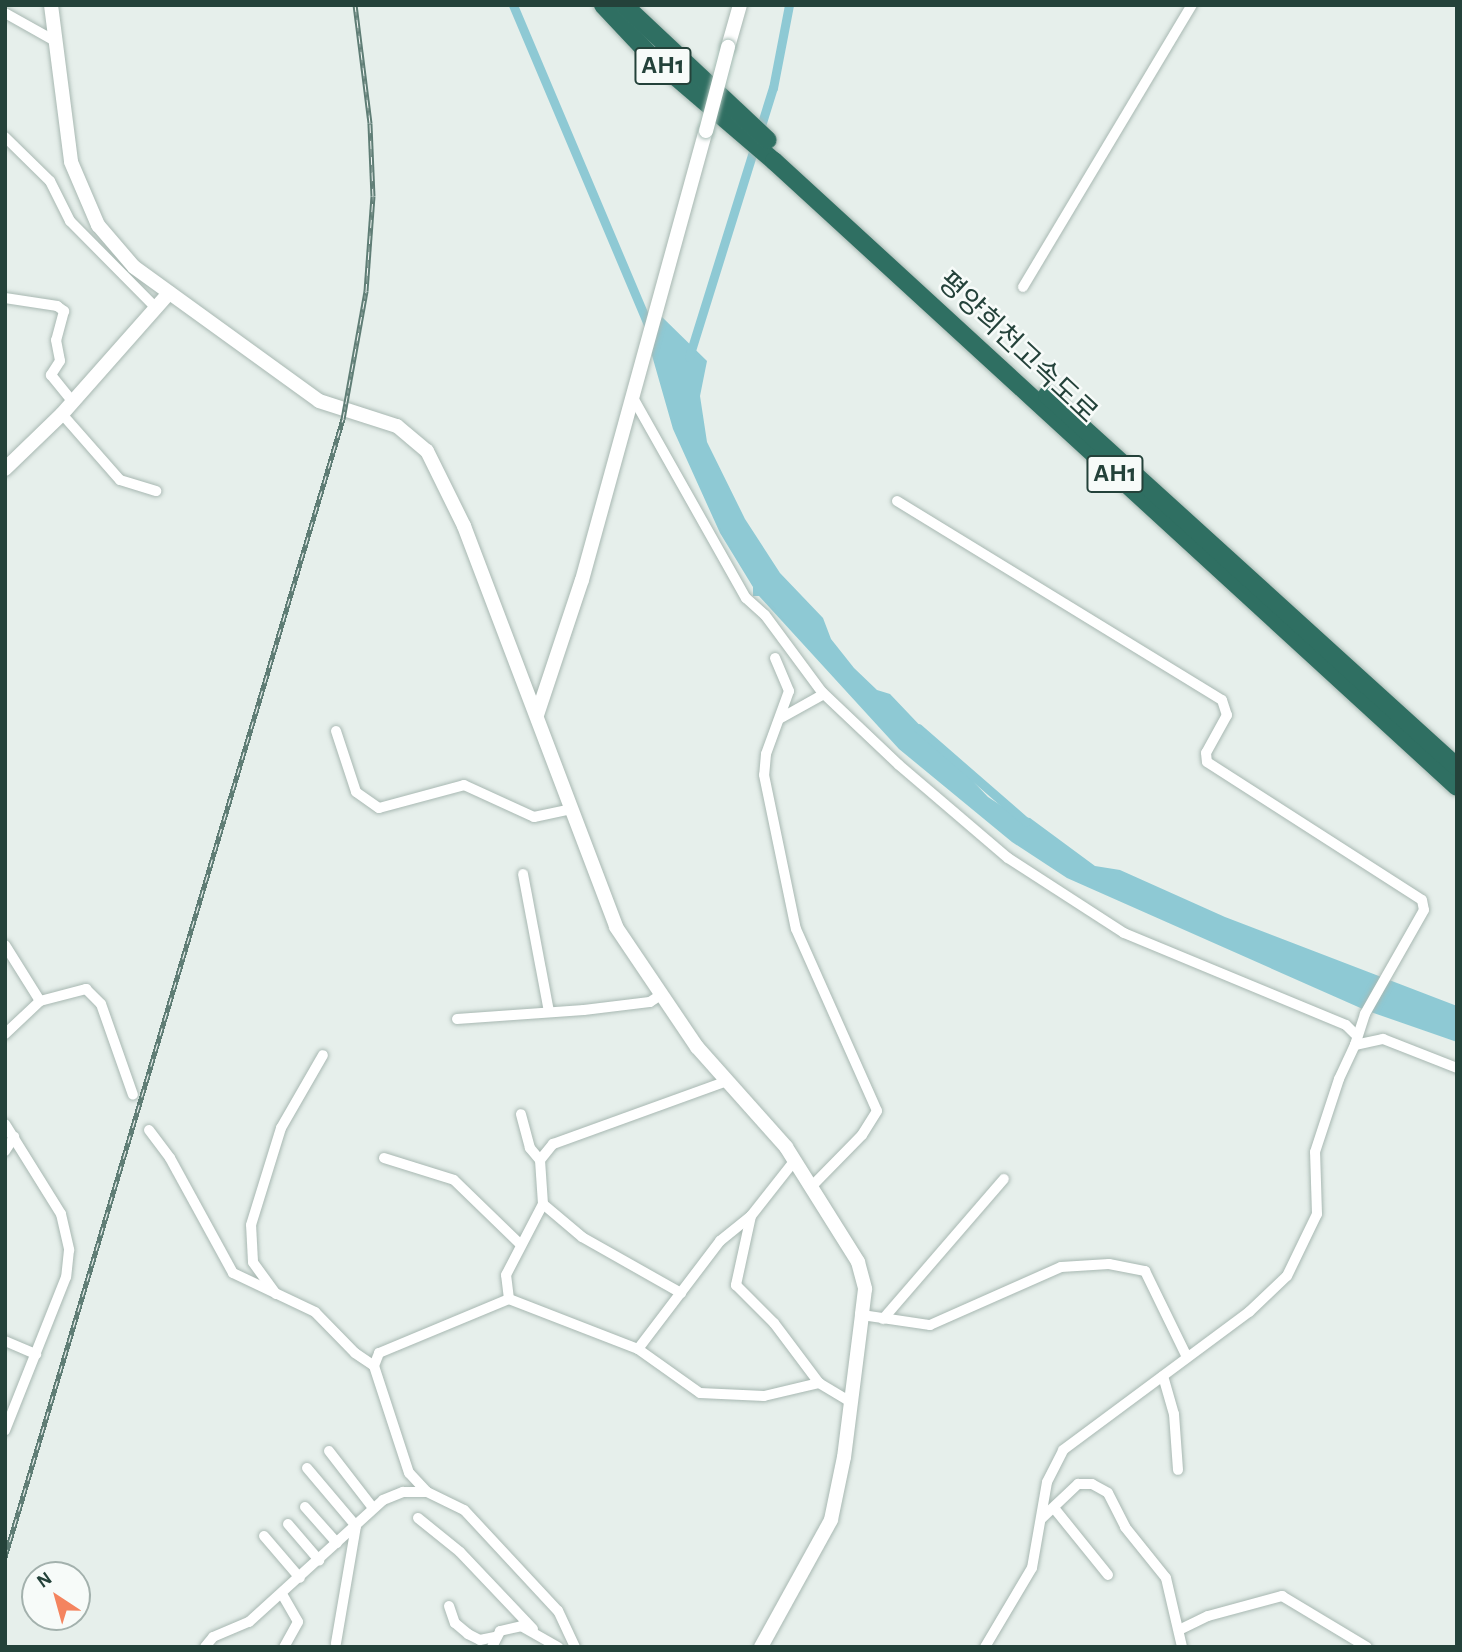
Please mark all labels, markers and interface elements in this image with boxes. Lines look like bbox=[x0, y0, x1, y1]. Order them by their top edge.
road number: AH1 bbox=[633, 44, 693, 88]
street label: 평양희천고속도로 bbox=[930, 265, 1104, 431]
road number: AH1 bbox=[1085, 452, 1145, 496]
north arrow bbox=[21, 1561, 91, 1631]
text: N bbox=[34, 1569, 55, 1592]

